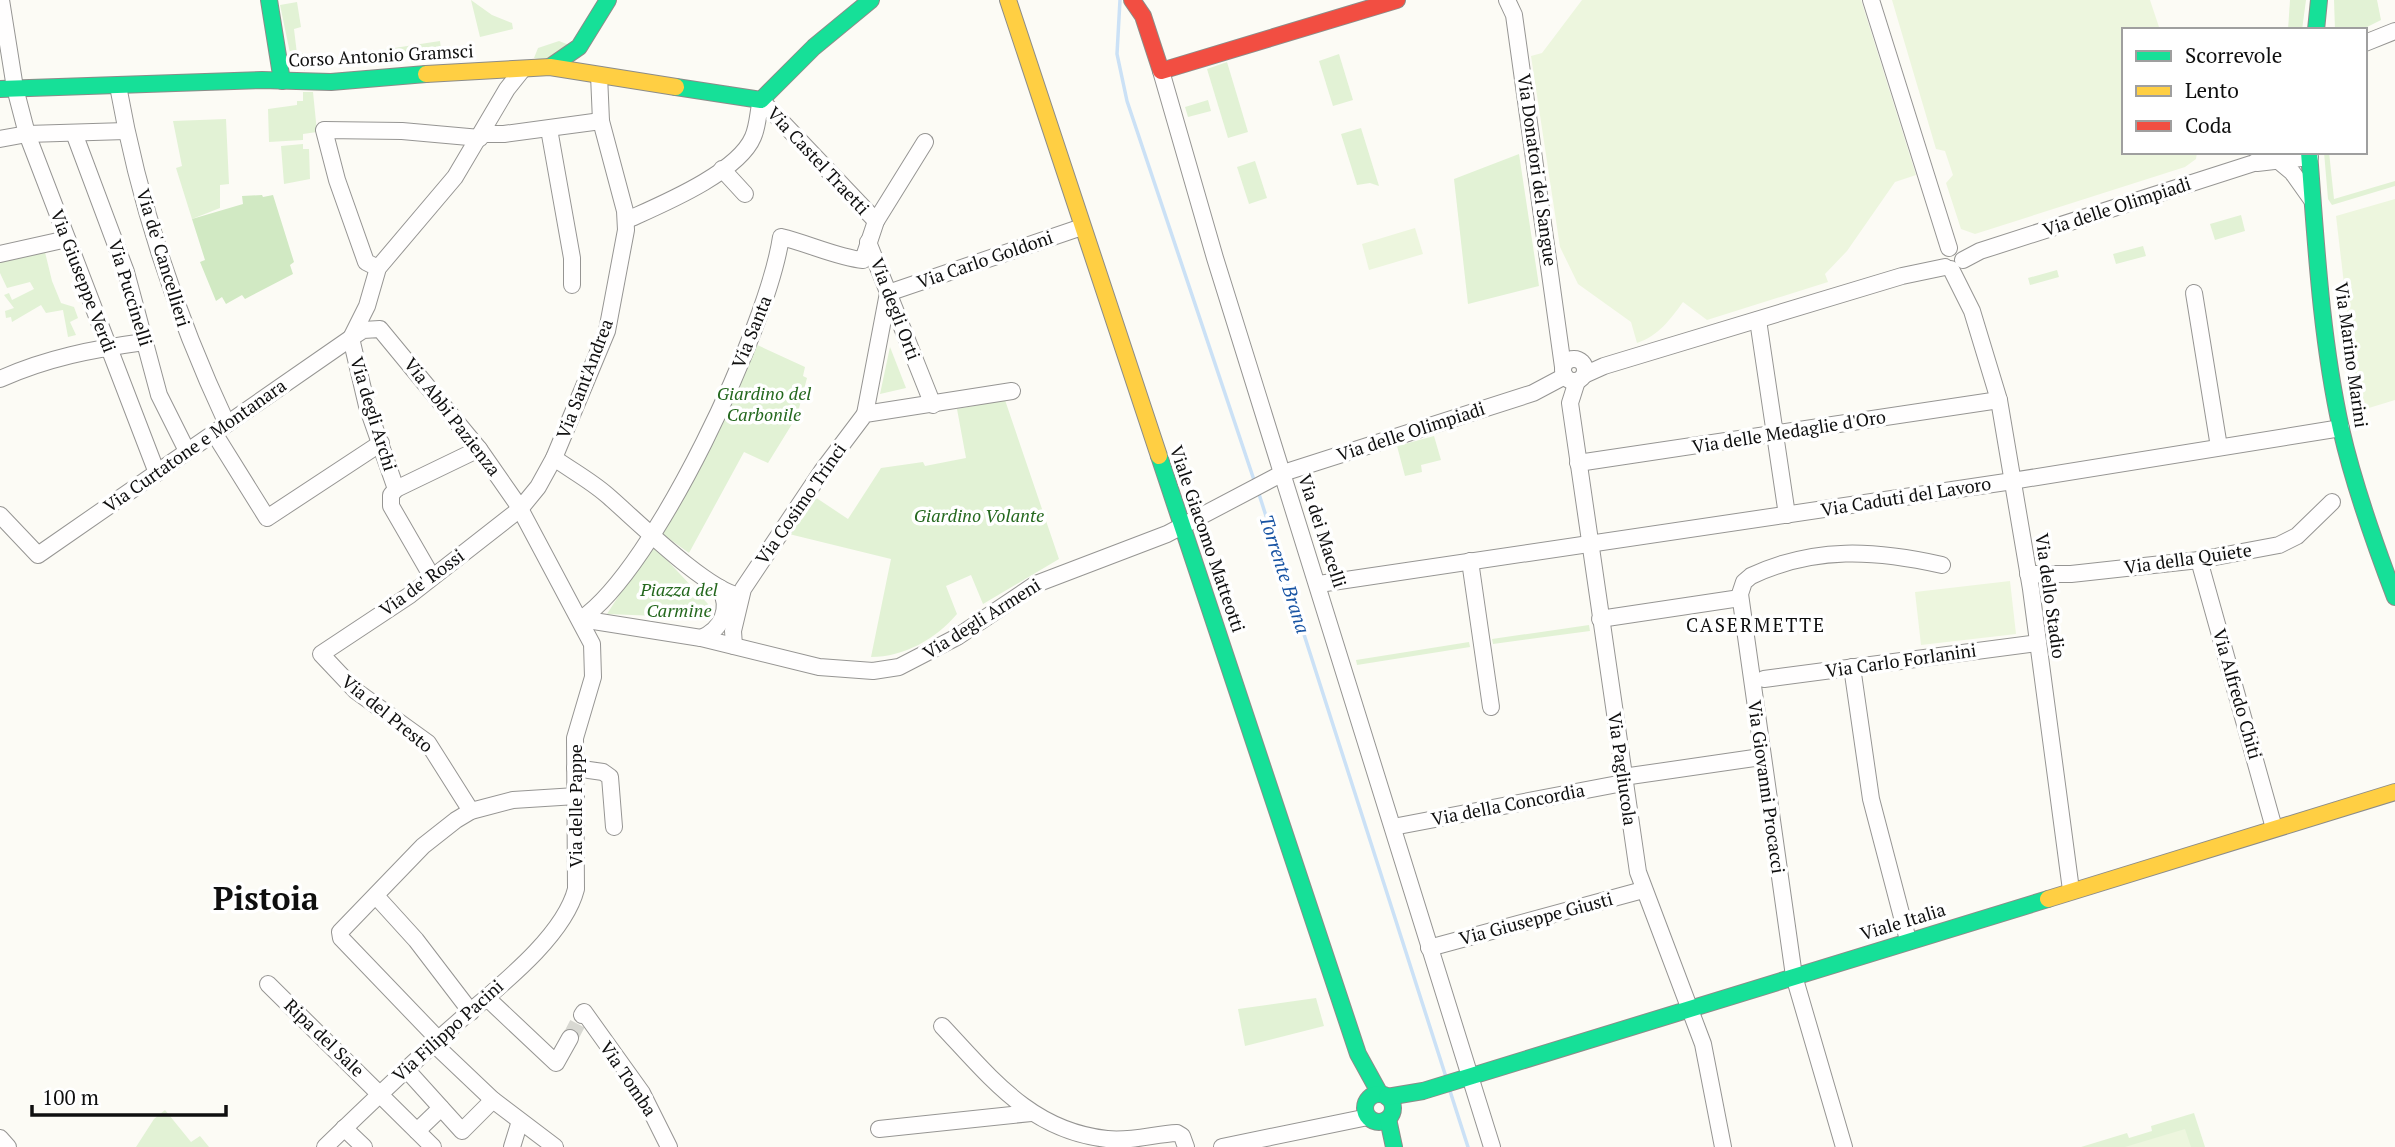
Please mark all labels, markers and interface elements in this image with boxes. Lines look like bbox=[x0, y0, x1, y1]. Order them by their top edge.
legend bbox=[2122, 28, 2367, 154]
street label: Corso Antonio Gramsci bbox=[288, 38, 474, 72]
text: Scorrevole bbox=[2185, 41, 2282, 69]
street label: Via Donatori del Sangue bbox=[1513, 72, 1563, 268]
text: Lento bbox=[2185, 76, 2239, 104]
street label: Via Castel Traetti bbox=[762, 101, 875, 220]
text: Coda bbox=[2185, 111, 2232, 139]
street label: Via delle Olimpiadi bbox=[2040, 171, 2194, 241]
street label: Via de' Cancellieri bbox=[132, 186, 196, 330]
street label: Via Giuseppe Verdi bbox=[46, 206, 122, 356]
street label: Via Carlo Goldoni bbox=[913, 225, 1056, 294]
street label: Via Puccinelli bbox=[103, 237, 159, 349]
street label: Via degli Orti bbox=[866, 254, 926, 363]
street label: Via Marino Marini bbox=[2330, 281, 2374, 429]
street label: Via Santa bbox=[726, 292, 777, 372]
street label: Via Sant'Andrea bbox=[550, 315, 618, 442]
street label: Via Abbi Pazienza bbox=[399, 352, 507, 481]
street label: Via degli Archi bbox=[345, 354, 403, 474]
street label: Via Curtatone e Montanara bbox=[98, 373, 291, 517]
park label: Giardino del Carbonile bbox=[717, 381, 811, 426]
street label: Via delle Olimpiadi bbox=[1334, 396, 1488, 466]
street label: Via delle Medaglie d'Oro bbox=[1690, 404, 1887, 458]
street label: Via Cosimo Trinci bbox=[749, 438, 851, 569]
street label: Viale Giacomo Matteotti bbox=[1165, 442, 1251, 635]
street label: Via dei Macelli bbox=[1293, 471, 1353, 591]
street label: Via Caduti del Lavoro bbox=[1819, 471, 1993, 521]
park label: Giardino Volante bbox=[914, 503, 1044, 527]
water label: Torrente Brana bbox=[1254, 511, 1316, 636]
street label: Via dello Stadio bbox=[2030, 532, 2072, 660]
street label: Via della Quiete bbox=[2123, 537, 2253, 579]
street label: Via de' Rossi bbox=[374, 543, 469, 621]
street label: Via degli Armeni bbox=[918, 572, 1045, 664]
park label: Piazza del Carmine bbox=[639, 577, 718, 622]
district label: CASERMETTE bbox=[1686, 612, 1826, 637]
street label: Via Alfredo Chiti bbox=[2208, 626, 2268, 762]
street label: Via Carlo Forlanini bbox=[1824, 638, 1978, 682]
street label: Via del Presto bbox=[337, 669, 438, 758]
street label: Via Giovanni Procacci bbox=[1743, 699, 1791, 875]
street label: Via Pagliucola bbox=[1603, 711, 1643, 827]
street label: Via delle Pappe bbox=[563, 744, 587, 868]
street label: Via della Concordia bbox=[1429, 777, 1587, 831]
district label: Pistoia bbox=[213, 877, 319, 919]
street label: Via Giuseppe Giusti bbox=[1456, 886, 1615, 950]
street label: Viale Italia bbox=[1857, 897, 1948, 945]
street label: Via Filippo Pacini bbox=[387, 974, 508, 1087]
street label: Ripa del Sale bbox=[279, 993, 370, 1082]
street label: Via Tomba bbox=[595, 1036, 663, 1121]
scale bar bbox=[32, 1074, 226, 1118]
text: 100 m bbox=[42, 1083, 99, 1111]

